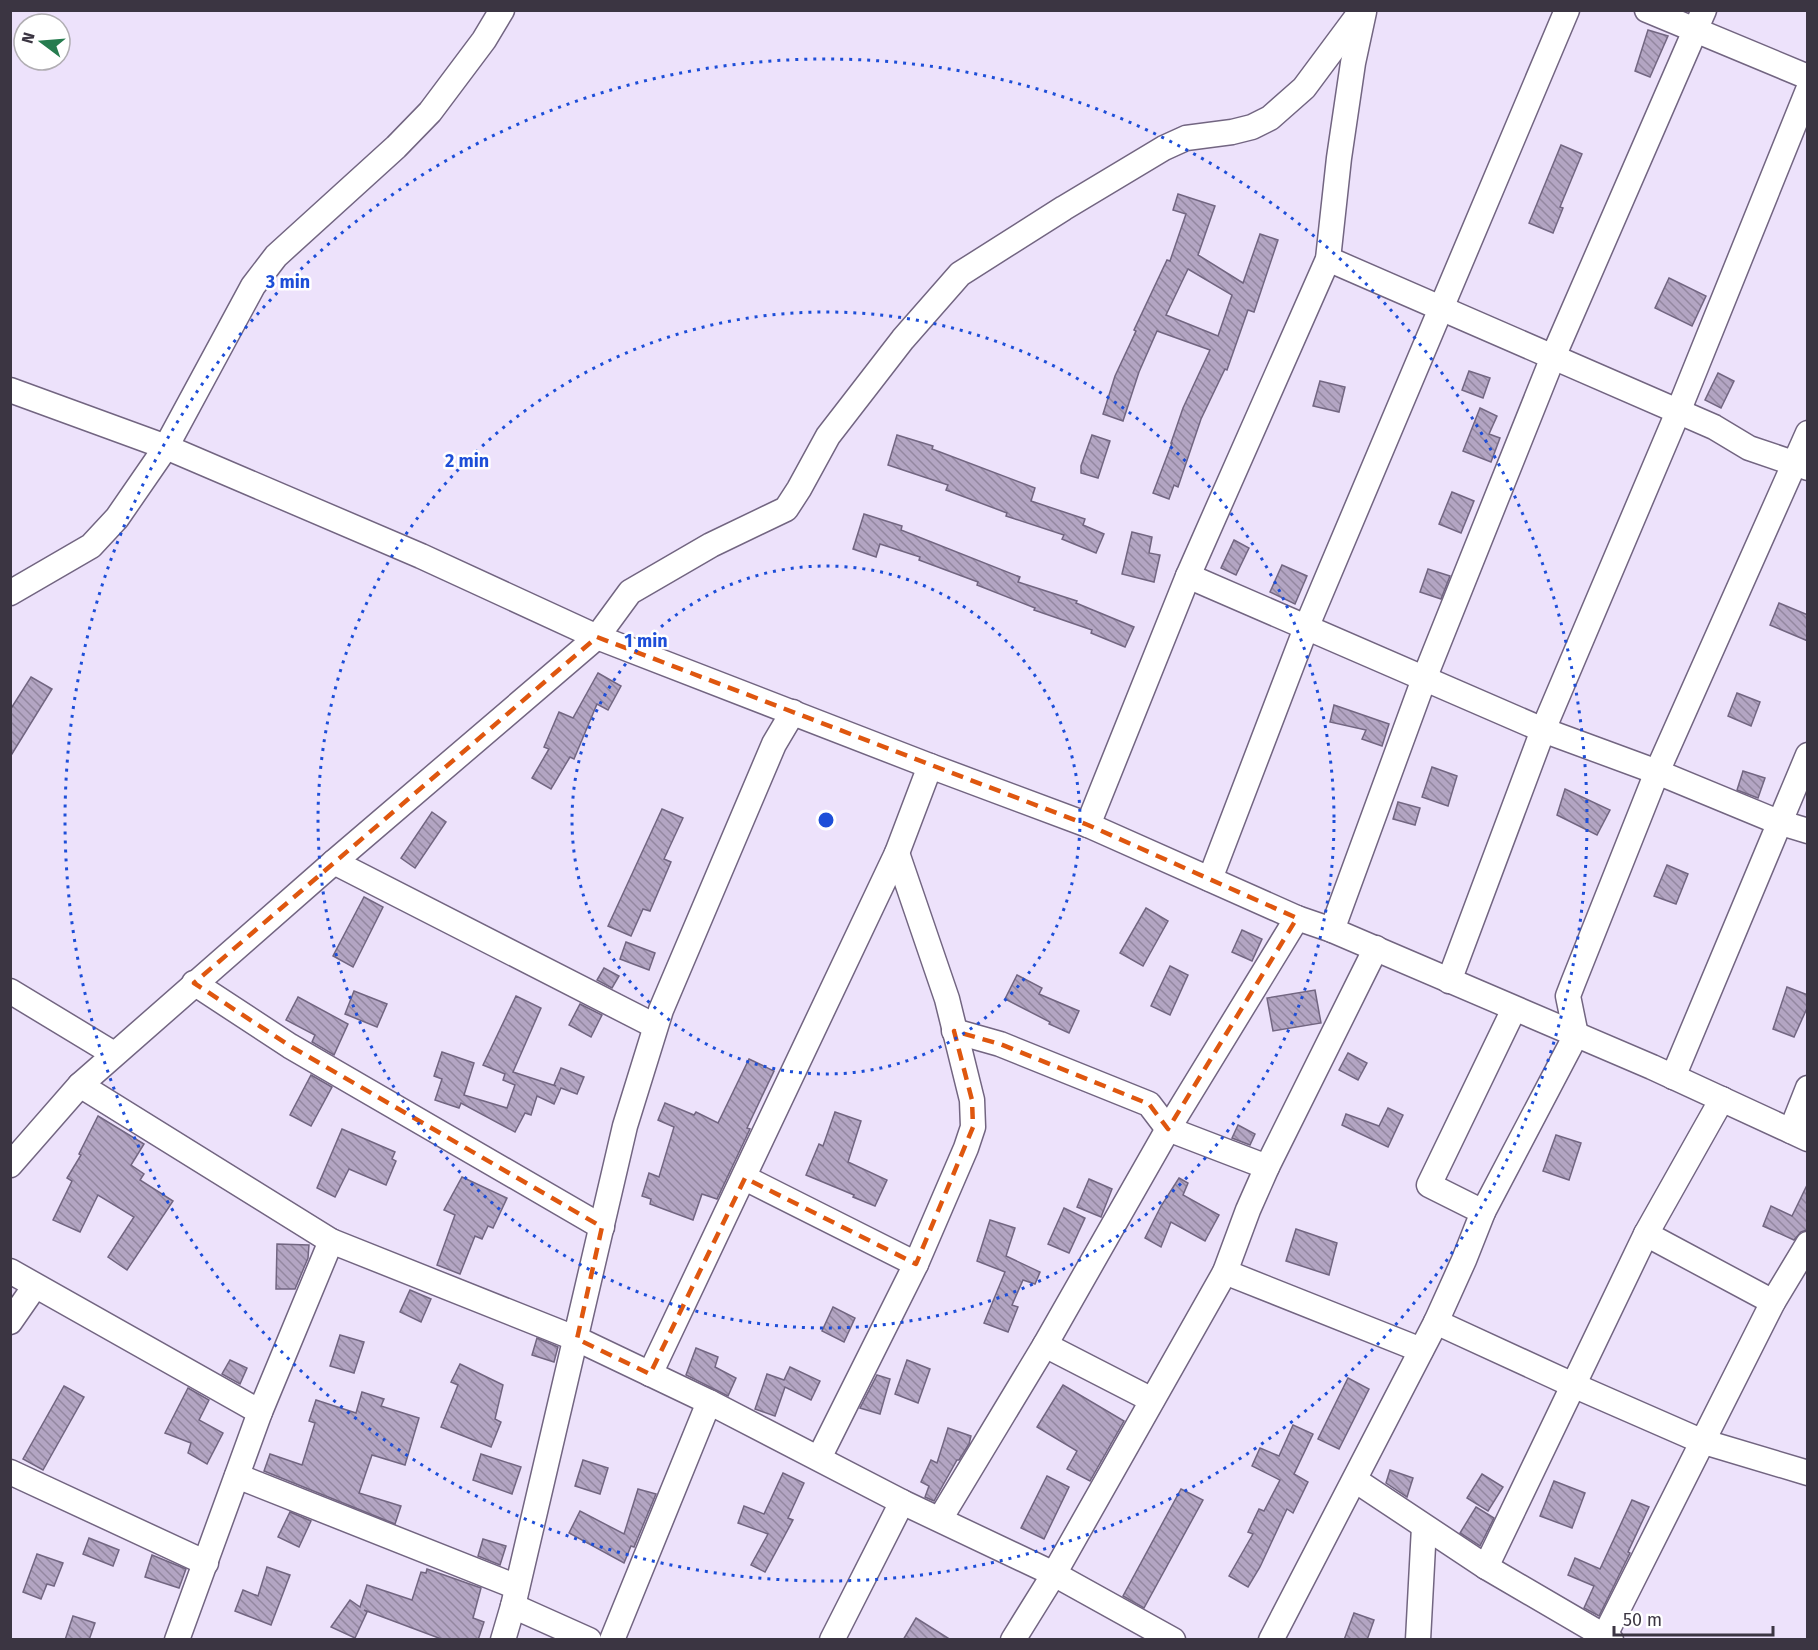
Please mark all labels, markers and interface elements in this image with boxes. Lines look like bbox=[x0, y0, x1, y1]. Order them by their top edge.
north arrow bbox=[12, 12, 72, 72]
text: N bbox=[17, 30, 39, 46]
text: 3 min bbox=[265, 271, 310, 293]
text: 2 min bbox=[445, 450, 489, 472]
text: 1 min bbox=[624, 630, 668, 652]
centre of rings bbox=[816, 810, 836, 830]
scale bar bbox=[1614, 1599, 1773, 1637]
text: 50 m bbox=[1623, 1609, 1662, 1631]

